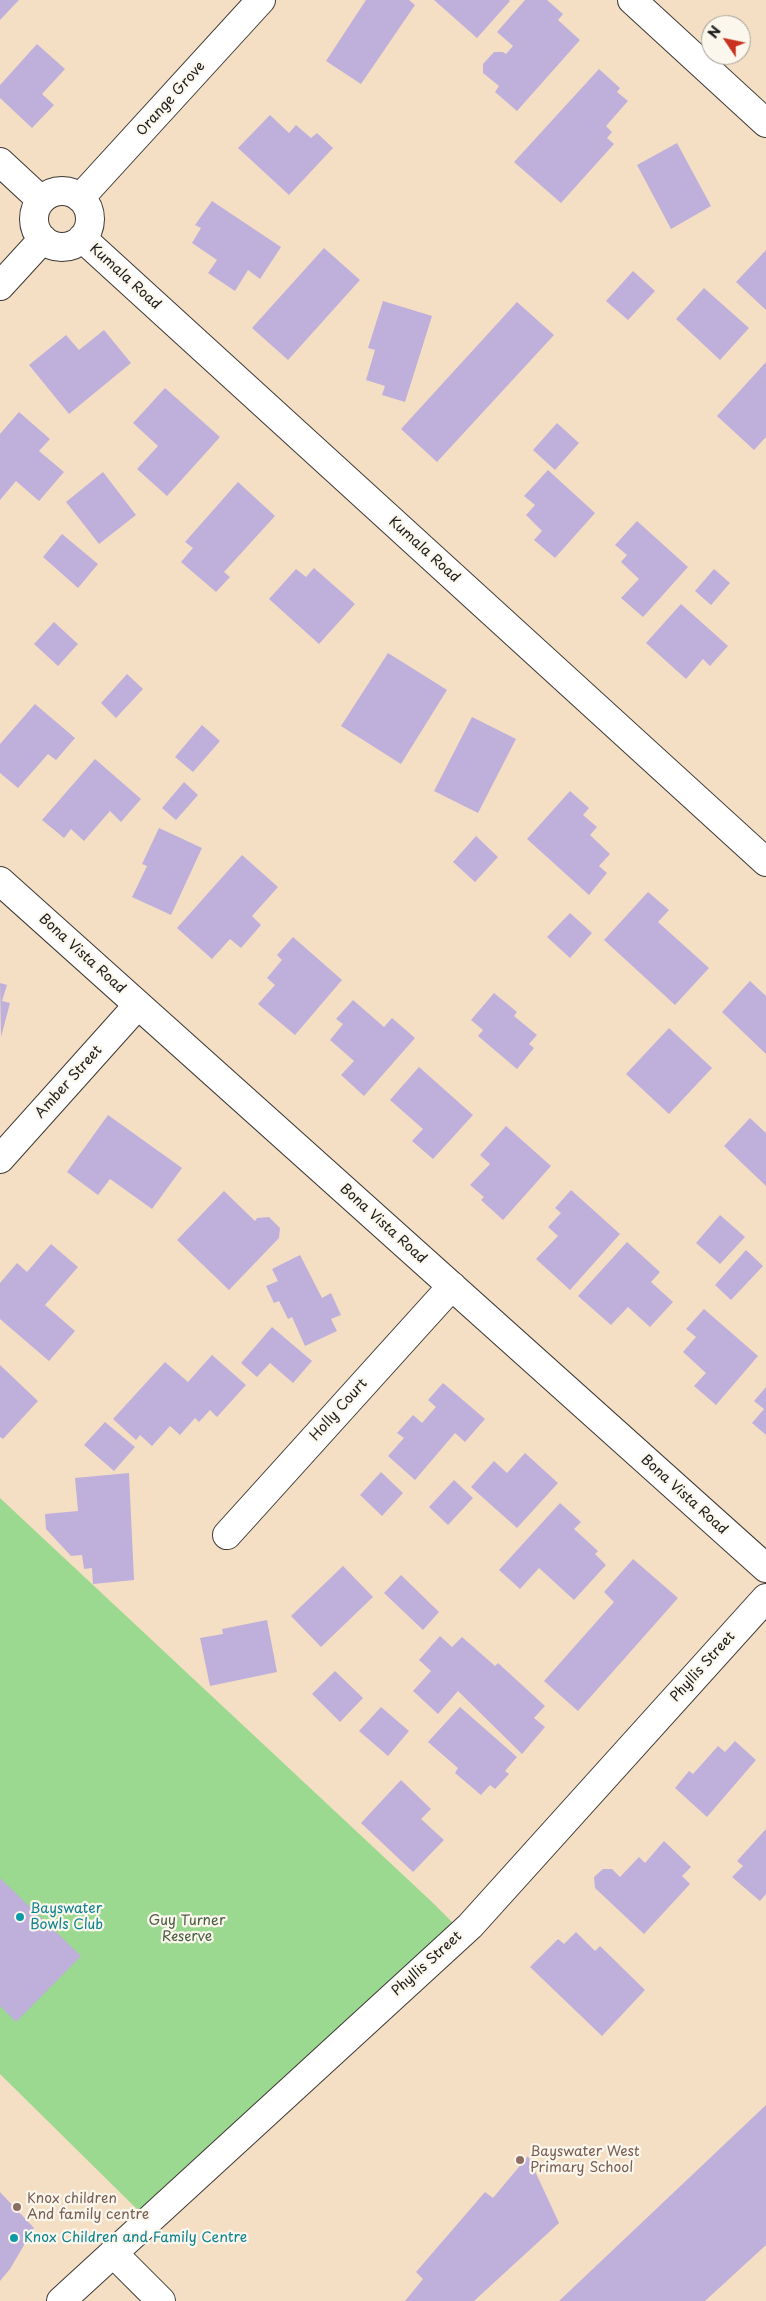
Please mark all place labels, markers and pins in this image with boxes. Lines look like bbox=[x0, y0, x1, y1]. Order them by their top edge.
place label: Bayswater Bowls Club bbox=[30, 1901, 103, 1934]
marker: Bayswater Bowls Club bbox=[14, 1911, 26, 1923]
place label: Bayswater West Primary School bbox=[530, 2144, 640, 2176]
marker: Bayswater West Primary School bbox=[514, 2154, 526, 2166]
place label: Knox children And family centre bbox=[27, 2191, 149, 2224]
marker: Knox children And family centre bbox=[11, 2201, 23, 2213]
place label: Knox Children and Family Centre bbox=[24, 2230, 247, 2246]
marker: Knox Children and Family Centre bbox=[8, 2232, 20, 2244]

